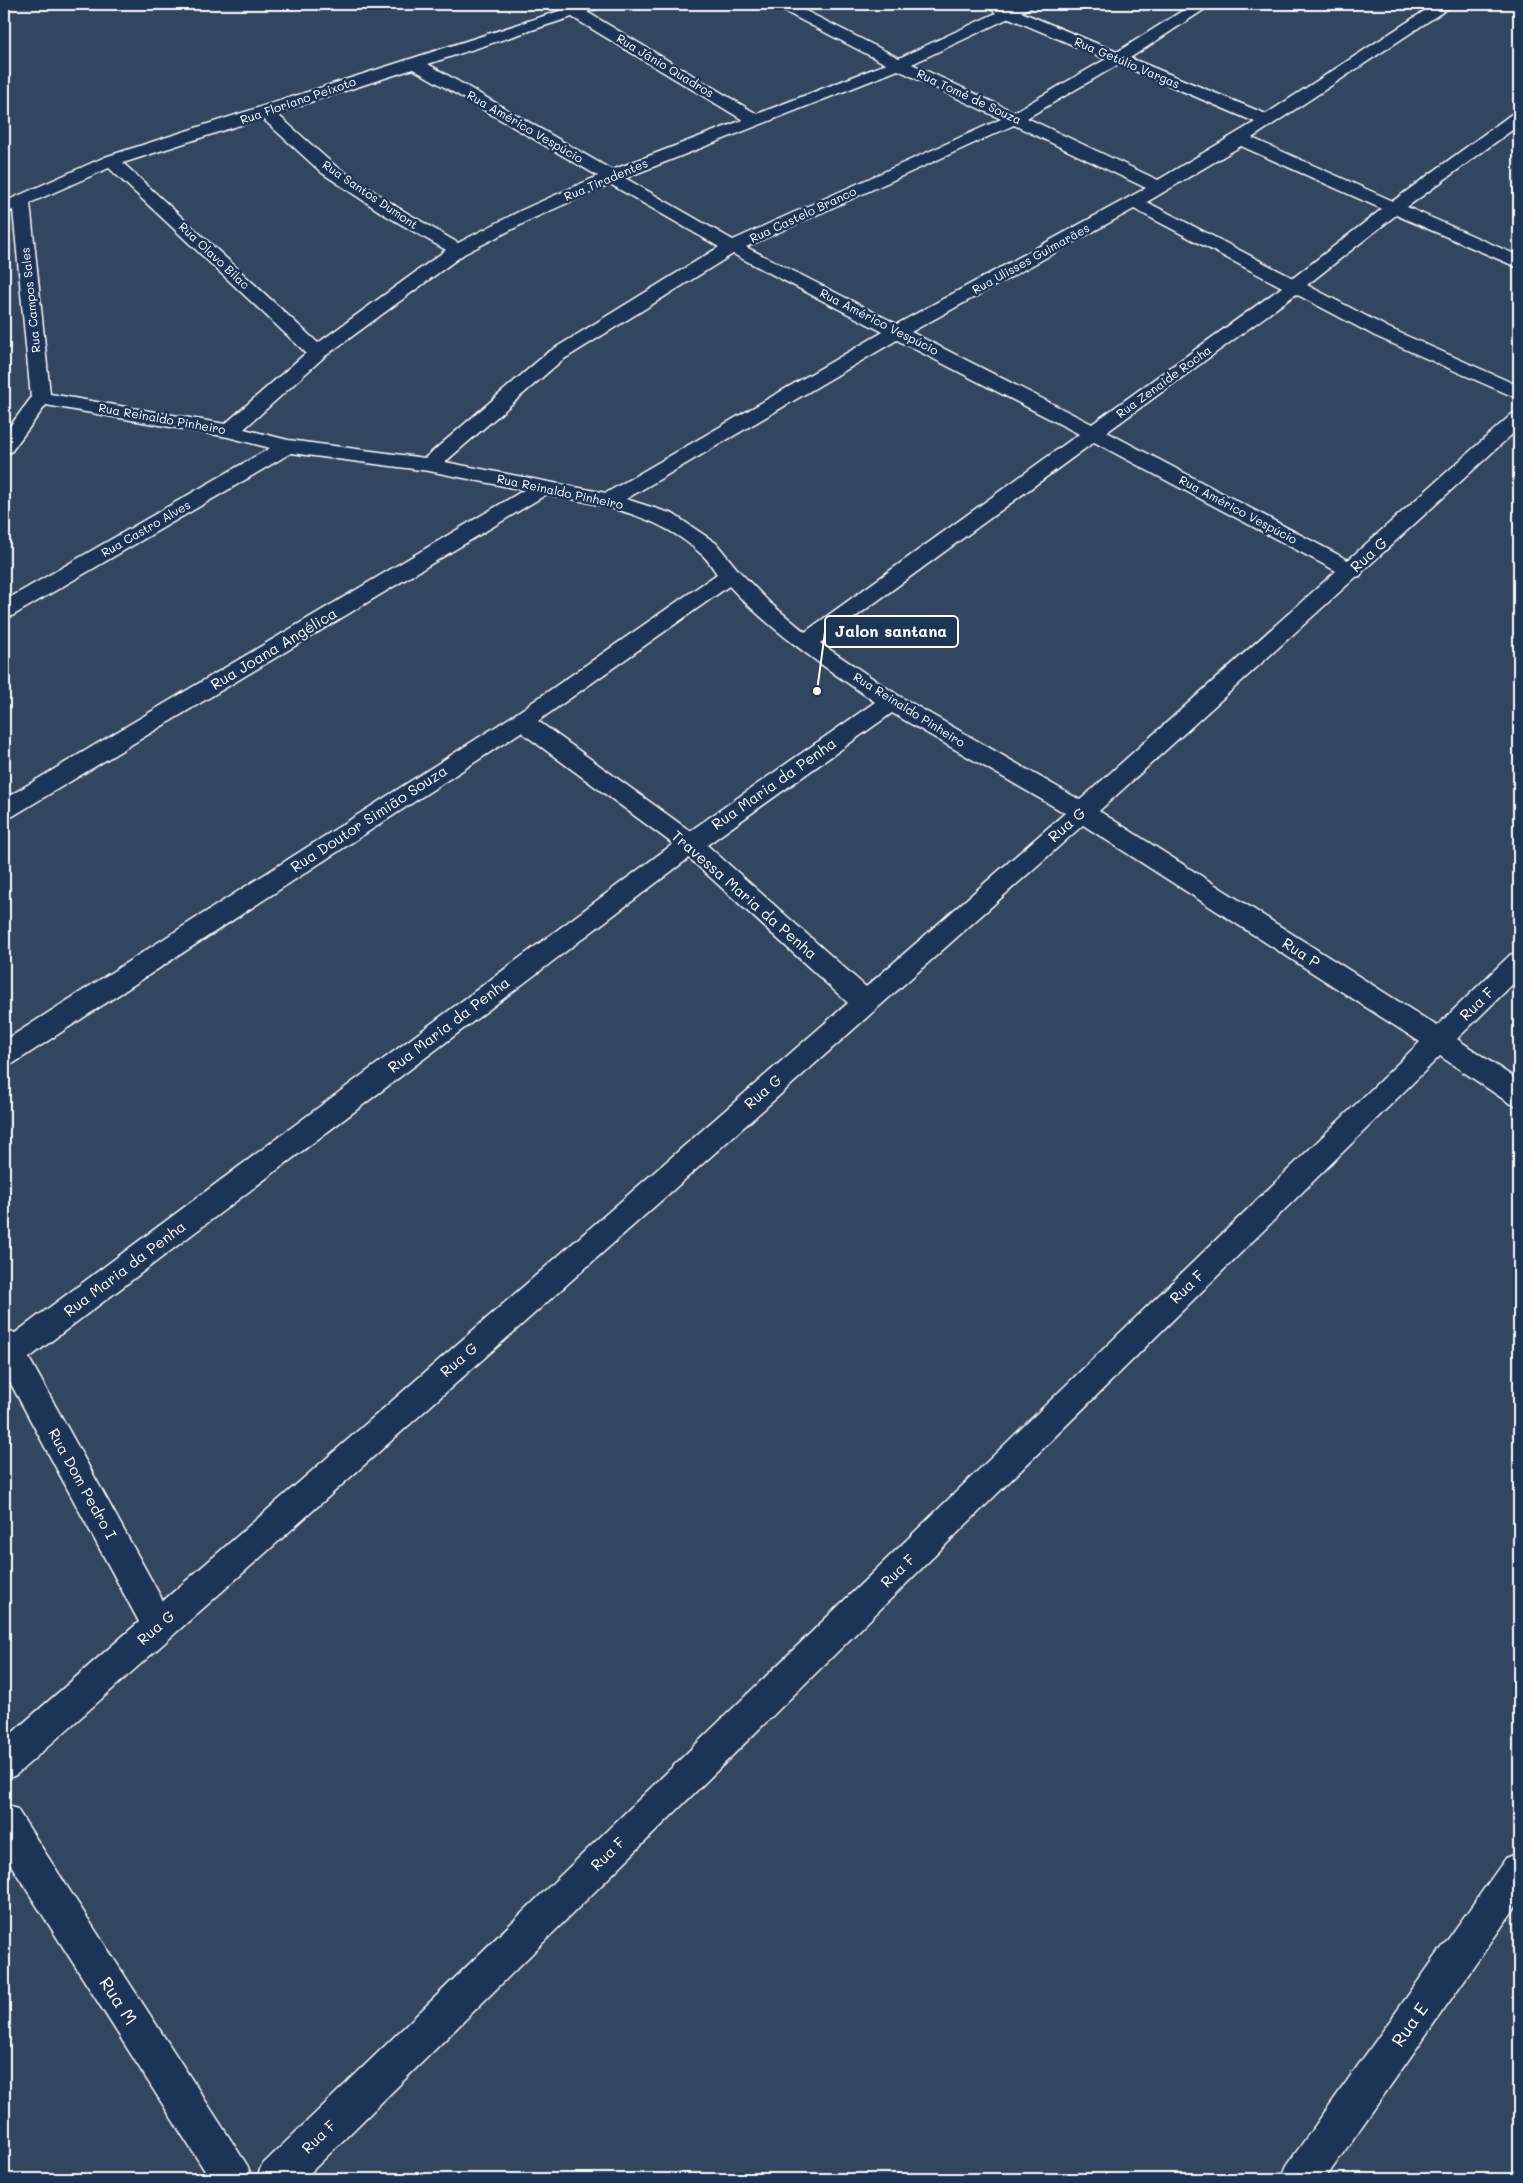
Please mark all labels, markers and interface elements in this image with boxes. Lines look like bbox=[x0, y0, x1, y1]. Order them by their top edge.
street label: Rua Jânio Quadros bbox=[614, 30, 717, 101]
street label: Rua Getúlio Vargas bbox=[1072, 33, 1183, 92]
street label: Rua Tomé de Souza bbox=[915, 65, 1024, 127]
street label: Rua Floriano Peixoto bbox=[238, 73, 358, 127]
street label: Rua Américo Vespúcio bbox=[465, 86, 586, 166]
street label: Rua Tiradentes bbox=[561, 154, 650, 204]
street label: Rua Santos Dumont bbox=[320, 156, 421, 232]
street label: Rua Castelo Branco bbox=[747, 182, 858, 246]
street label: Rua Olavo Bilac bbox=[176, 218, 254, 292]
street label: Rua Ulisses Guimarães bbox=[969, 219, 1092, 297]
street label: Rua Campos Sales bbox=[16, 246, 43, 354]
street label: Rua Américo Vespúcio bbox=[817, 284, 942, 358]
street label: Rua Zenaide Rocha bbox=[1113, 341, 1214, 421]
street label: Rua Reinaldo Pinheiro bbox=[97, 399, 227, 437]
street label: Rua Reinaldo Pinheiro bbox=[496, 470, 625, 512]
street label: Rua Américo Vespúcio bbox=[1177, 471, 1300, 547]
street label: Rua Castro Alves bbox=[98, 496, 193, 560]
street label: Rua G bbox=[1346, 532, 1391, 576]
street label: Rua Joana Angélica bbox=[207, 602, 340, 694]
callout: Jalon santana bbox=[825, 616, 958, 647]
text: Jalon santana bbox=[835, 620, 947, 641]
street label: Rua Reinaldo Pinheiro bbox=[851, 668, 968, 750]
street label: Rua Maria da Penha bbox=[707, 733, 840, 834]
street label: Rua Doutor Simião Souza bbox=[286, 760, 451, 876]
street label: Rua G bbox=[1044, 803, 1089, 846]
street label: Travessa Maria da Penha bbox=[668, 825, 822, 963]
street label: Rua P bbox=[1279, 933, 1324, 972]
street label: Rua Maria da Penha bbox=[383, 972, 513, 1077]
street label: Rua F bbox=[1455, 982, 1498, 1024]
street label: Rua G bbox=[740, 1070, 785, 1113]
street label: Rua Maria da Penha bbox=[59, 1216, 189, 1321]
street label: Rua F bbox=[1165, 1265, 1208, 1307]
street label: Rua G bbox=[436, 1338, 481, 1381]
street label: Rua Dom Pedro I bbox=[44, 1425, 122, 1543]
street label: Rua F bbox=[876, 1549, 919, 1591]
street label: Rua G bbox=[133, 1606, 178, 1649]
street label: Rua F bbox=[586, 1832, 629, 1874]
street label: Rua M bbox=[94, 1972, 143, 2029]
street label: Rua E bbox=[1385, 1998, 1433, 2051]
street label: Rua F bbox=[297, 2115, 340, 2157]

